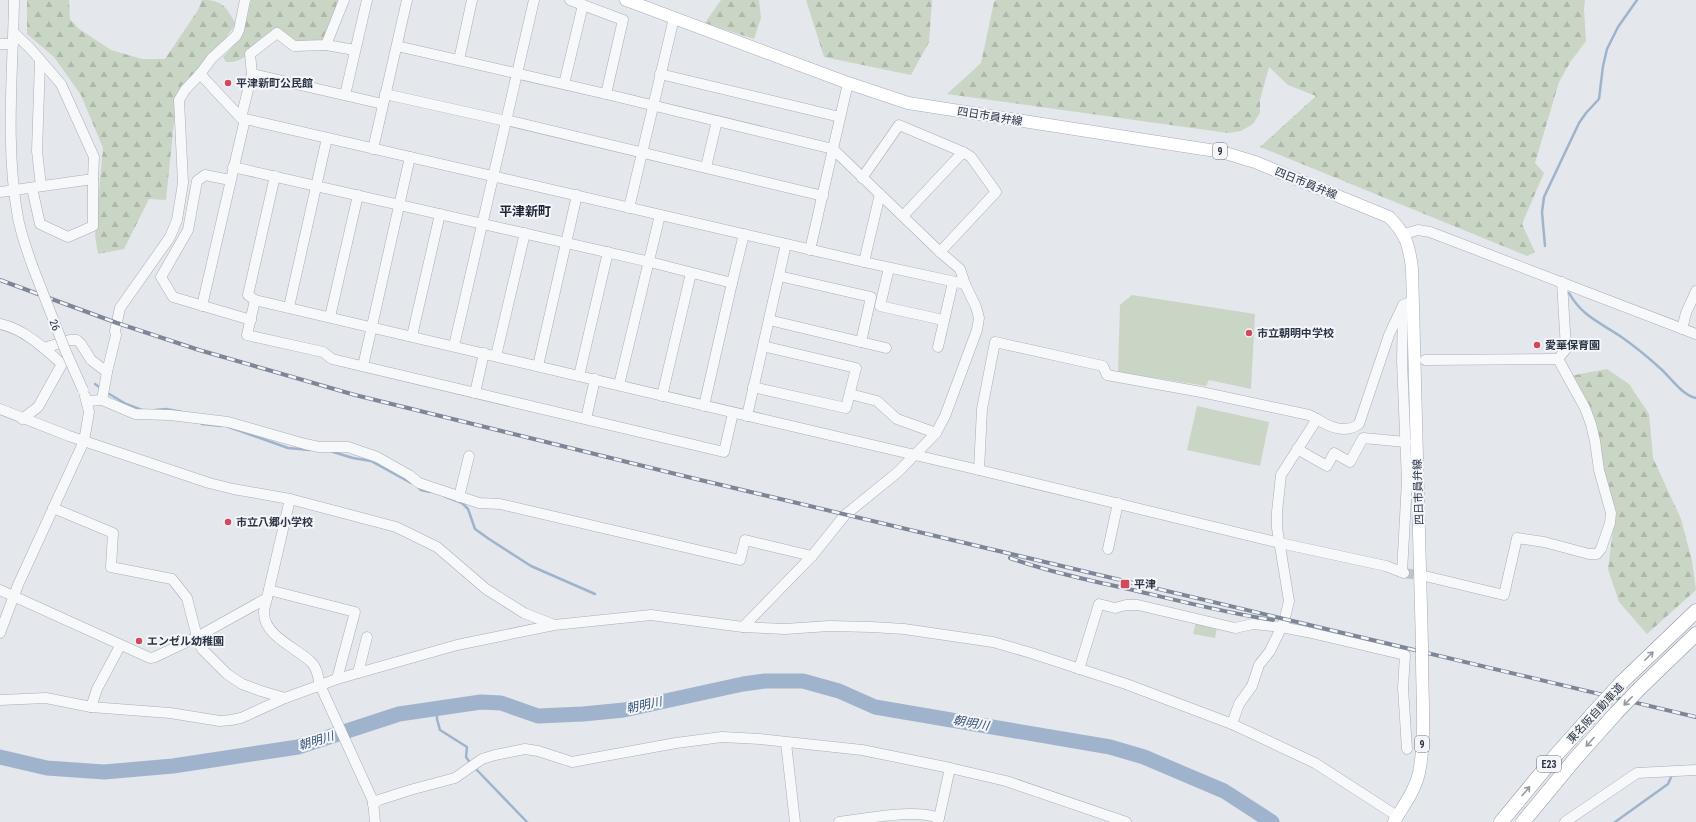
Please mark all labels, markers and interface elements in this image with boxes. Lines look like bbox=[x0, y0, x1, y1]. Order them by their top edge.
place label: 平津新町公民館 bbox=[236, 77, 313, 90]
marker: 平津新町公民館 bbox=[223, 78, 233, 88]
street label: 四日市員弁線 bbox=[956, 105, 1024, 128]
road number: 9 bbox=[1213, 143, 1227, 159]
street label: 四日市員弁線 bbox=[1273, 165, 1339, 202]
district label: 平津新町 bbox=[499, 204, 551, 219]
street label: 26 bbox=[47, 318, 63, 333]
place label: 市立朝明中学校 bbox=[1257, 327, 1334, 340]
marker: 市立朝明中学校 bbox=[1244, 328, 1254, 338]
place label: 愛華保育園 bbox=[1545, 339, 1600, 352]
marker: 愛華保育園 bbox=[1532, 340, 1542, 350]
street label: 四日市員弁線 bbox=[1411, 459, 1426, 525]
place label: 市立八郷小学校 bbox=[236, 516, 313, 529]
marker: 市立八郷小学校 bbox=[223, 517, 233, 527]
marker: 平津 bbox=[1119, 578, 1131, 590]
place label: 平津 bbox=[1134, 578, 1156, 591]
place label: エンゼル幼稚園 bbox=[147, 635, 224, 648]
marker: エンゼル幼稚園 bbox=[134, 636, 144, 646]
one-way arrow bbox=[1644, 651, 1654, 661]
street label: 東名阪自動車道 bbox=[1564, 681, 1626, 746]
water label: 朝明川 bbox=[625, 694, 665, 716]
one-way arrow bbox=[1623, 696, 1633, 706]
water label: 朝明川 bbox=[952, 713, 992, 733]
water label: 朝明川 bbox=[297, 728, 337, 753]
road number: 9 bbox=[1415, 736, 1429, 752]
one-way arrow bbox=[1585, 737, 1594, 747]
road number: E23 bbox=[1537, 756, 1561, 772]
one-way arrow bbox=[1521, 786, 1530, 797]

